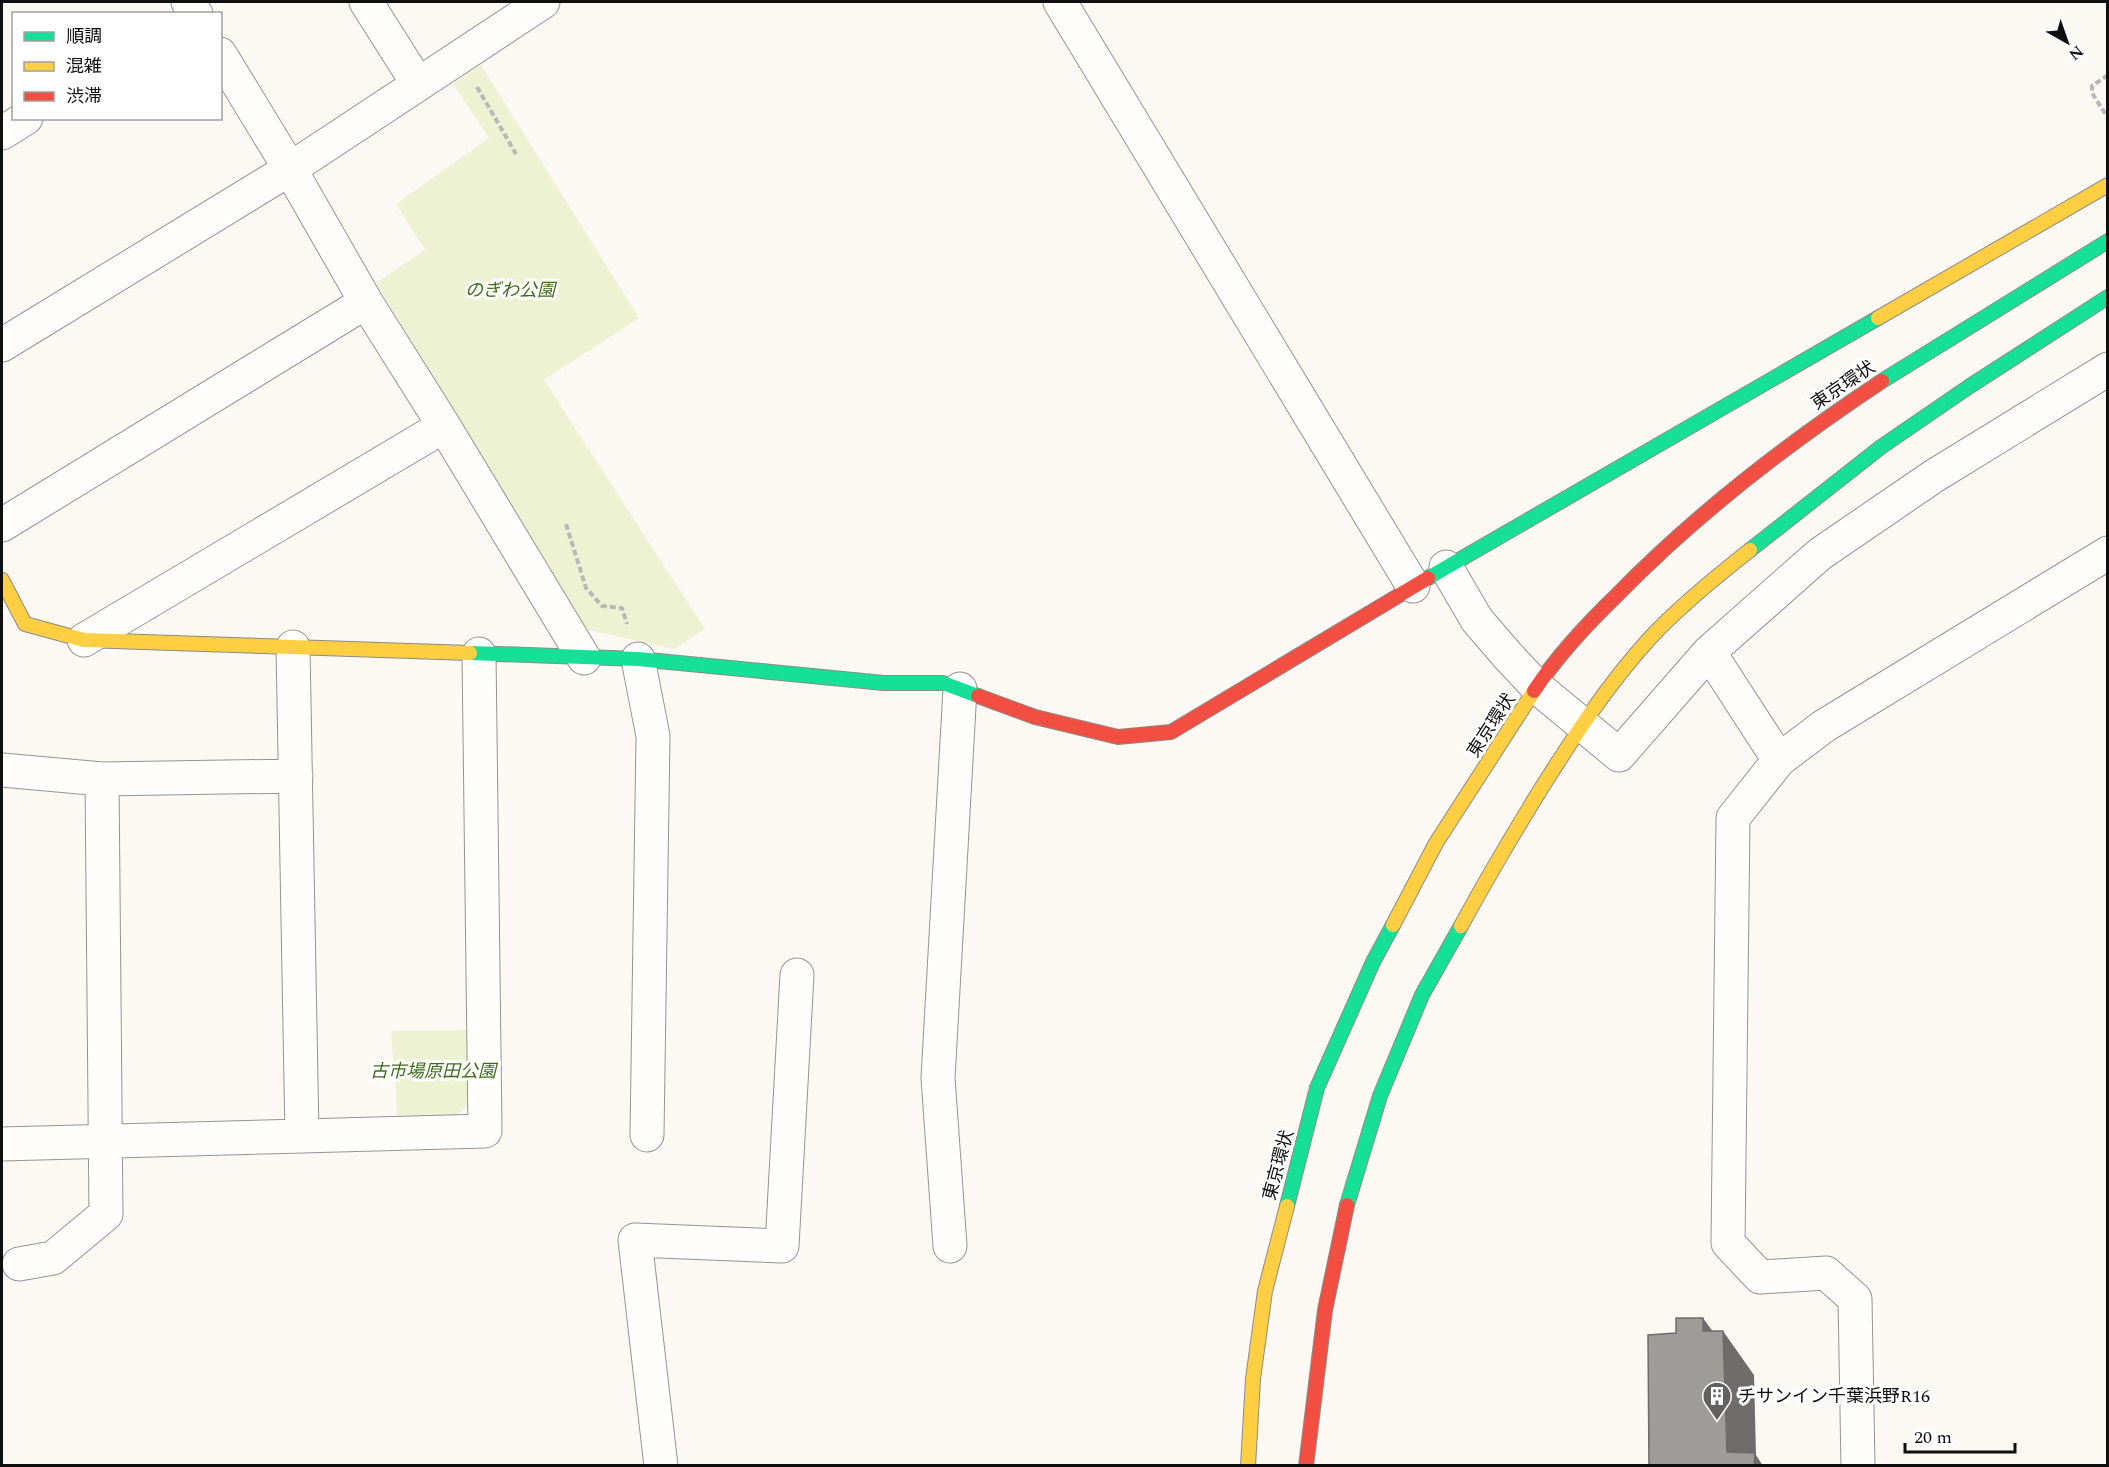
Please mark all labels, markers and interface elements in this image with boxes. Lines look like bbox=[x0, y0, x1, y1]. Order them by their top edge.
legend bbox=[12, 12, 222, 120]
north arrow bbox=[2037, 12, 2097, 72]
text: 順調 bbox=[66, 23, 102, 50]
text: N bbox=[2063, 39, 2089, 66]
text: 混雑 bbox=[66, 53, 102, 80]
text: 渋滞 bbox=[66, 83, 102, 110]
park label: のぎわ公園 bbox=[465, 277, 558, 304]
street label: 東京環状 bbox=[1806, 354, 1881, 417]
street label: 東京環状 bbox=[1460, 688, 1522, 763]
park label: 古市場原田公園 bbox=[370, 1058, 499, 1085]
street label: 東京環状 bbox=[1256, 1127, 1301, 1203]
building icon: チサンイン千葉浜野R16 bbox=[1701, 1380, 1733, 1422]
place label: チサンイン千葉浜野R16 bbox=[1738, 1383, 1930, 1410]
scale bar bbox=[1905, 1416, 2014, 1454]
text: 20 m bbox=[1914, 1424, 1952, 1451]

